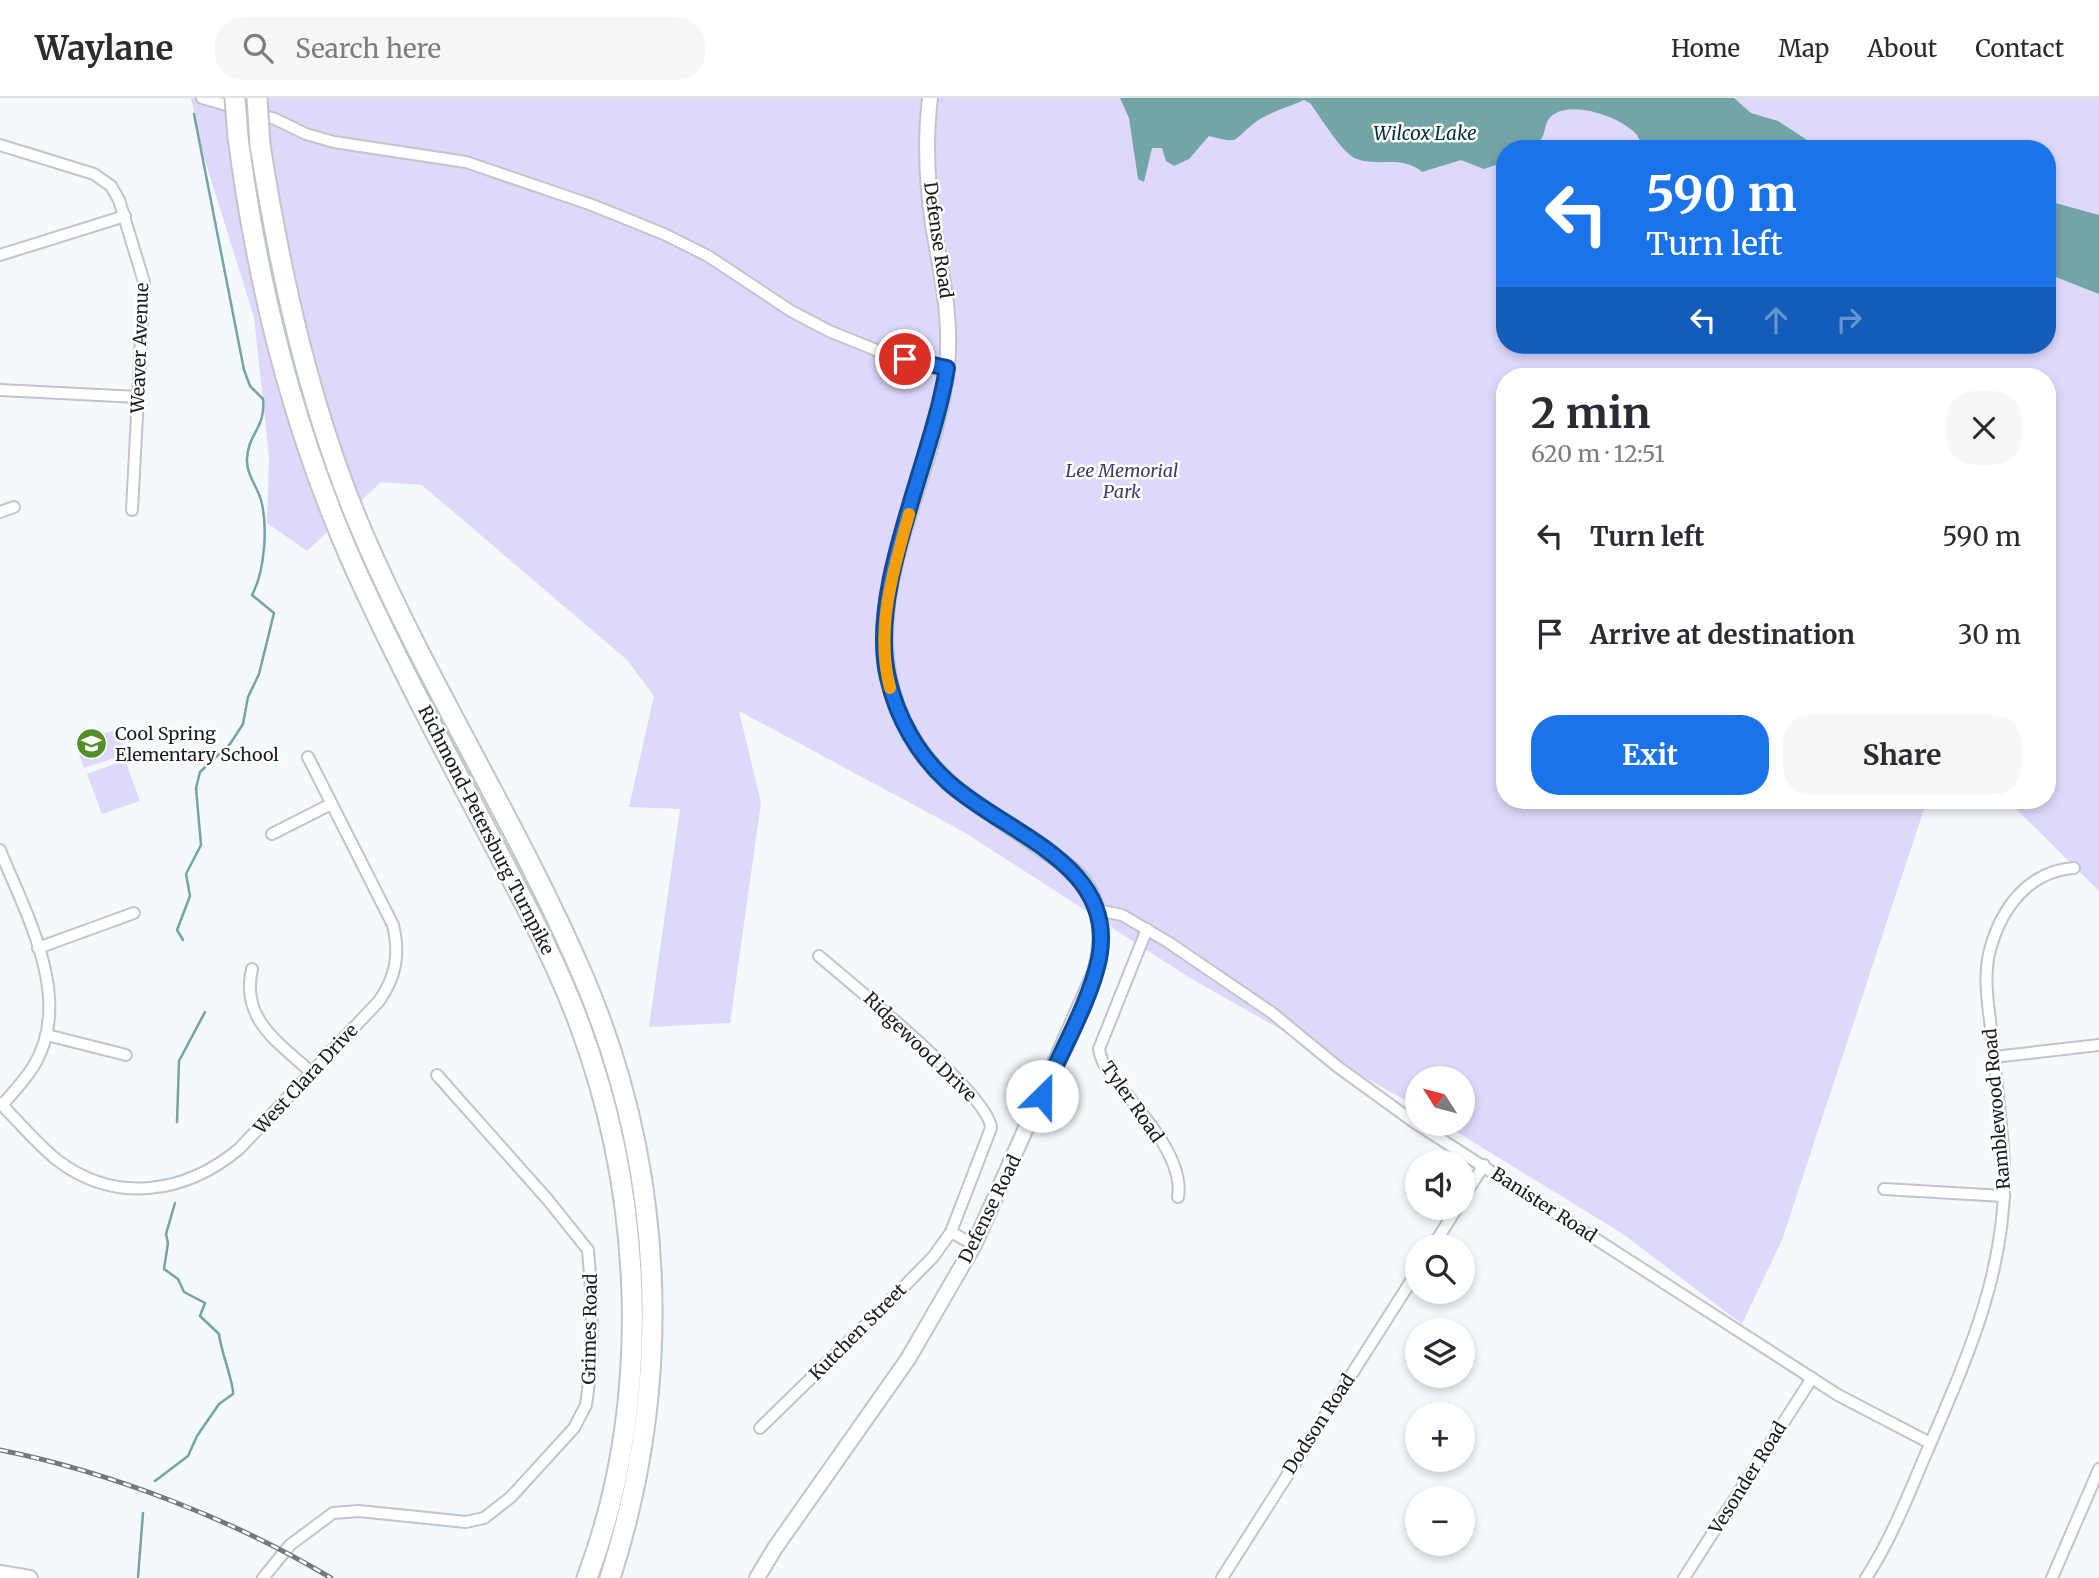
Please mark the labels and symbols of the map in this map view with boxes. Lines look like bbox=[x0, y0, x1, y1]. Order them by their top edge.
water label: Wilcox Lake bbox=[1373, 121, 1477, 145]
street label: Defense Road bbox=[919, 180, 958, 300]
street label: Weaver Avenue bbox=[126, 282, 153, 415]
pin bbox=[875, 329, 935, 389]
park label: Lee Memorial Park bbox=[1066, 459, 1178, 503]
street label: Richmond-Petersburg Turnpike bbox=[413, 701, 560, 958]
place label: Cool Spring Elementary School bbox=[115, 722, 279, 766]
school or university icon: Cool Spring Elementary School bbox=[75, 727, 109, 761]
street label: Ridgewood Drive bbox=[859, 987, 982, 1106]
street label: West Clara Drive bbox=[248, 1019, 363, 1139]
street label: Ramblewood Road bbox=[1978, 1027, 2015, 1190]
street label: Tyler Road bbox=[1096, 1057, 1169, 1147]
position arrow bbox=[1005, 1059, 1079, 1133]
north arrow bbox=[1405, 1066, 1475, 1136]
street label: Defense Road bbox=[953, 1151, 1026, 1267]
street label: Banister Road bbox=[1487, 1162, 1601, 1247]
street label: Grimes Road bbox=[577, 1273, 602, 1385]
street label: Kutchen Street bbox=[804, 1278, 911, 1385]
street label: Dodson Road bbox=[1278, 1369, 1360, 1478]
street label: Vesonder Road bbox=[1703, 1417, 1791, 1539]

